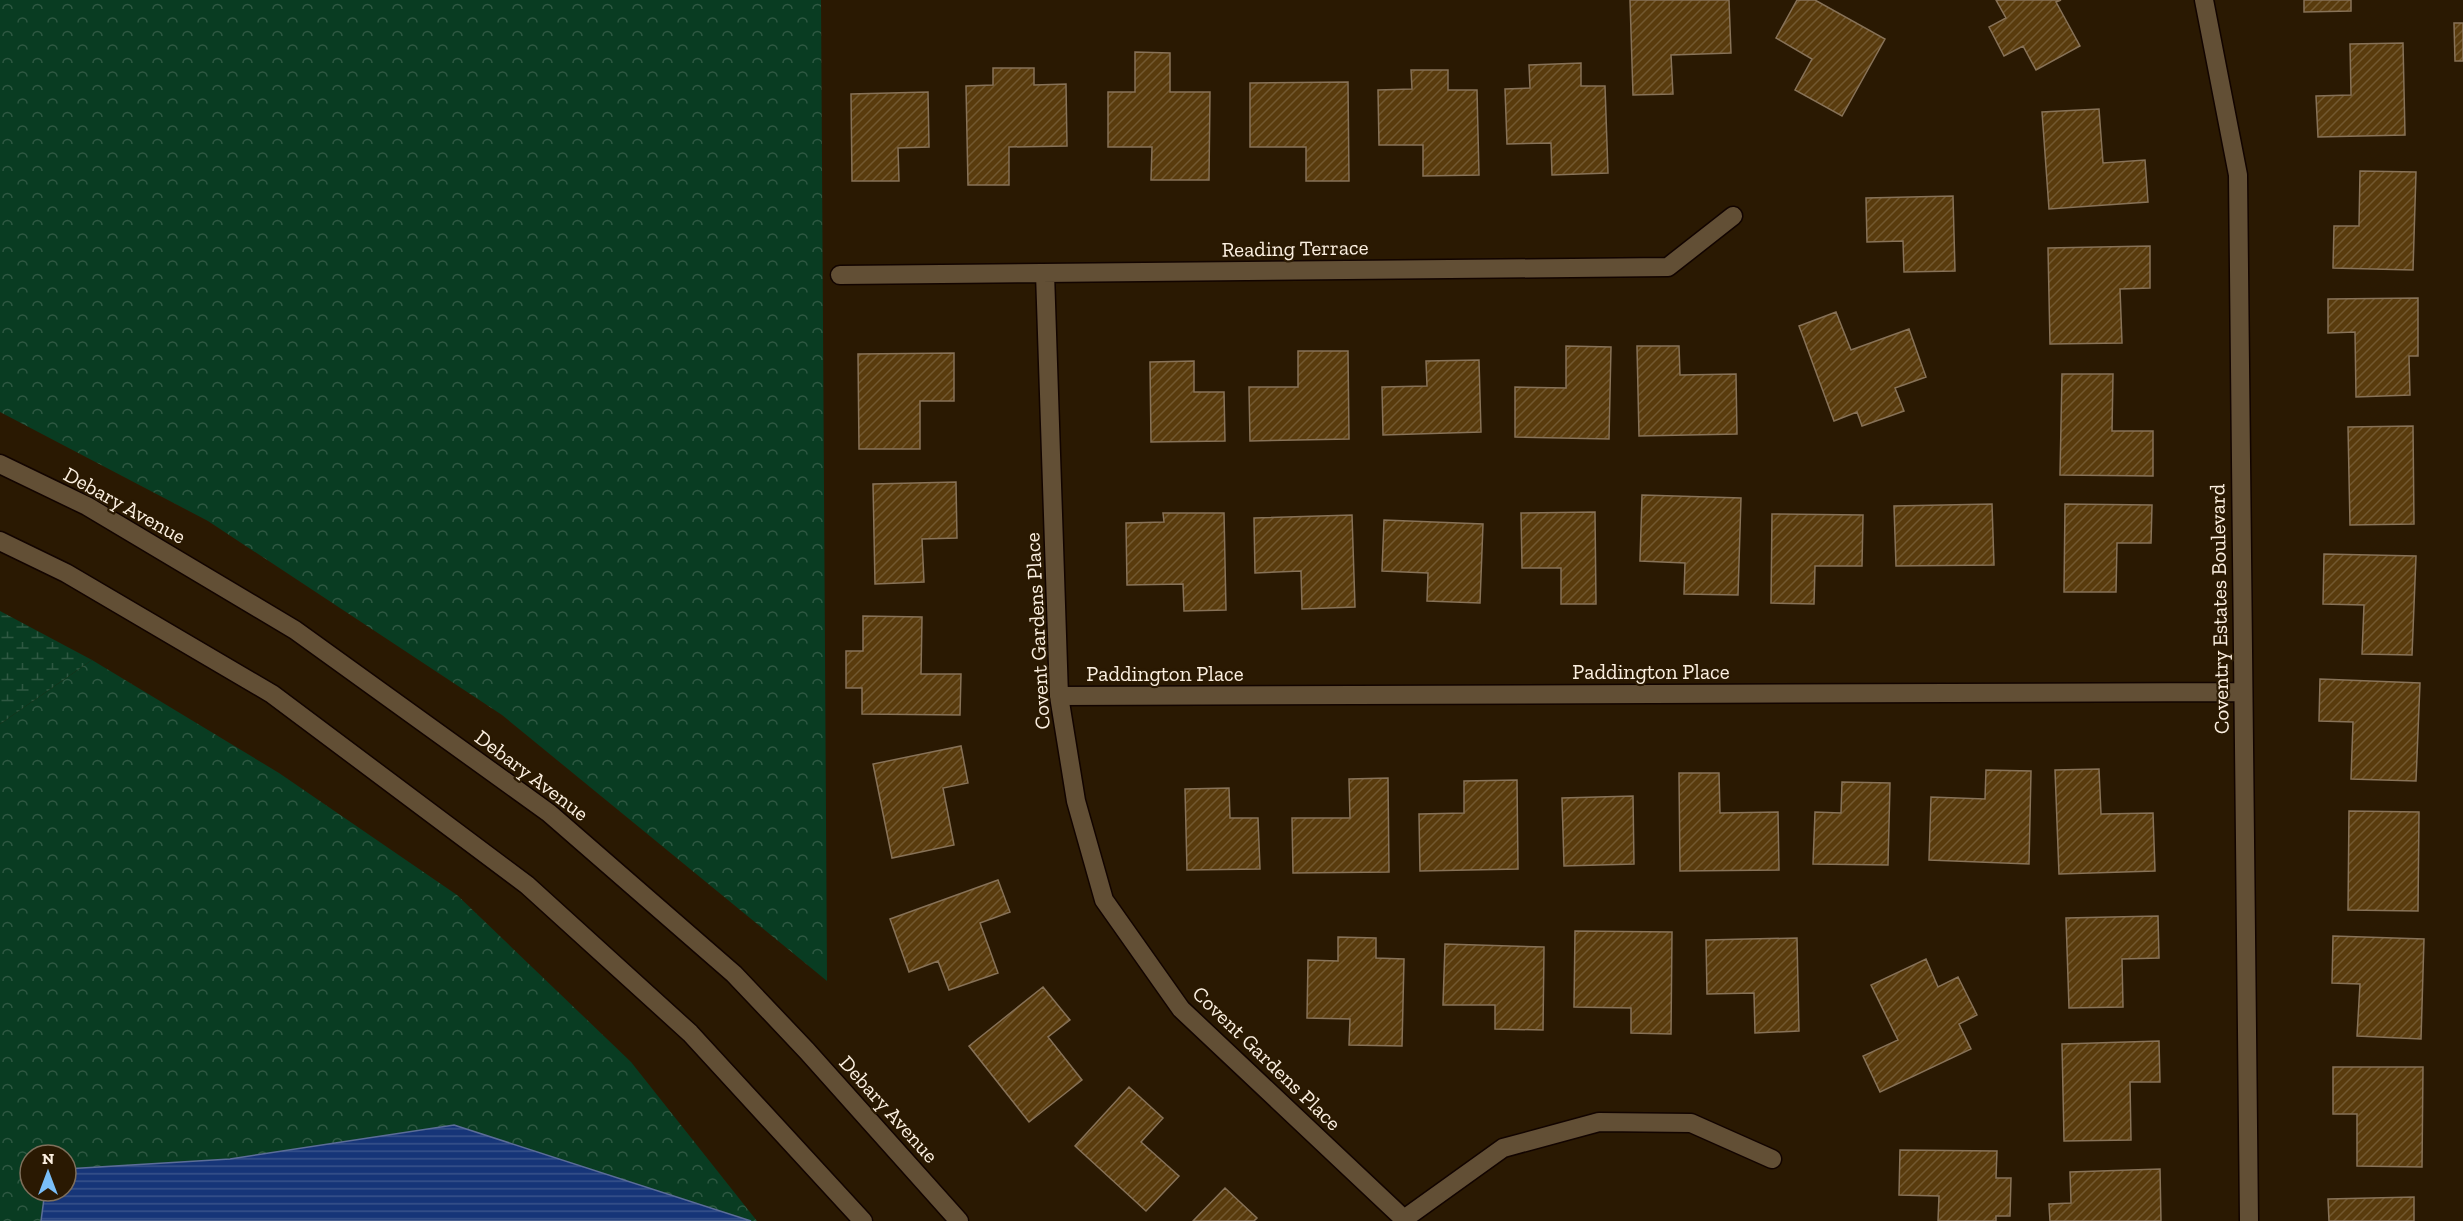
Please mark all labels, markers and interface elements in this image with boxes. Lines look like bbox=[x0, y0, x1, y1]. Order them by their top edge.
street label: Reading Terrace bbox=[1221, 234, 1369, 262]
street label: Debary Avenue bbox=[60, 461, 191, 549]
street label: Coventry Estates Boulevard bbox=[2204, 483, 2234, 734]
street label: Covent Gardens Place bbox=[1019, 532, 1055, 730]
street label: Paddington Place bbox=[1572, 659, 1730, 684]
street label: Paddington Place bbox=[1086, 661, 1244, 686]
street label: Debary Avenue bbox=[470, 724, 594, 826]
street label: Covent Gardens Place bbox=[1187, 981, 1347, 1136]
street label: Debary Avenue bbox=[834, 1050, 944, 1168]
north arrow bbox=[18, 1143, 78, 1203]
text: N bbox=[42, 1149, 54, 1168]

